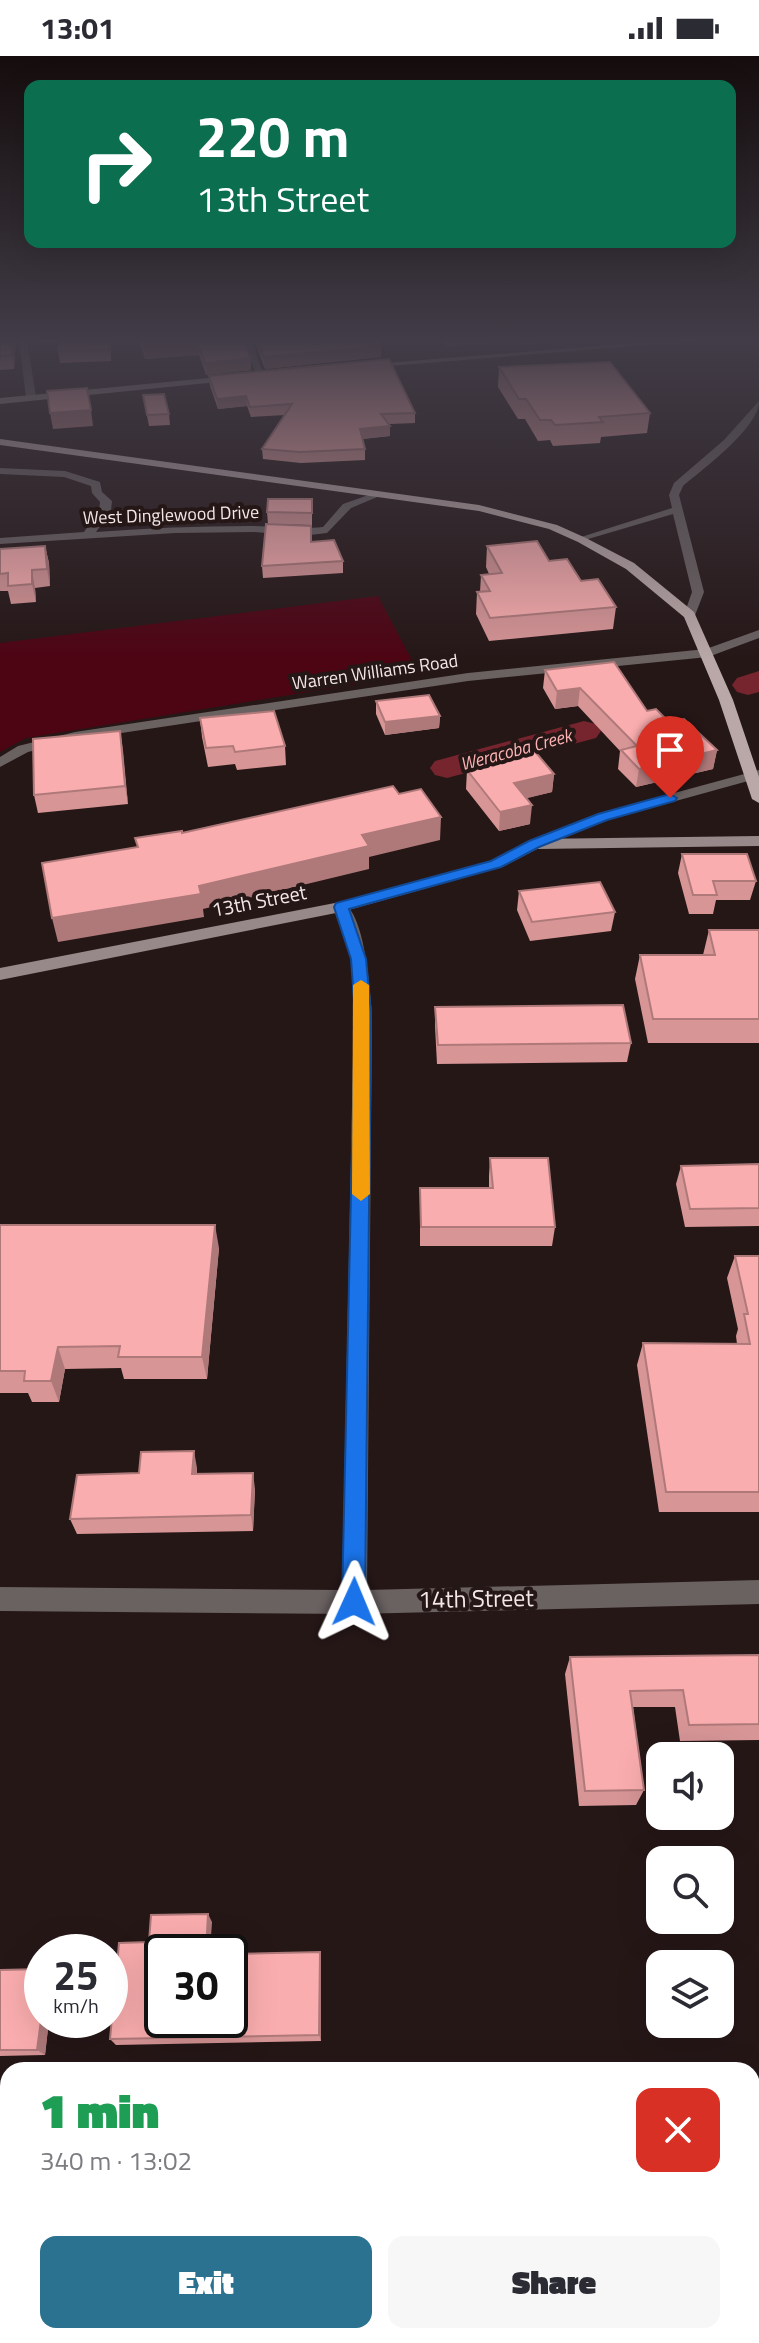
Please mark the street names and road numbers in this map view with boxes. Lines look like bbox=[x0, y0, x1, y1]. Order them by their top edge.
street label: West Dinglewood Drive bbox=[82, 498, 260, 531]
street label: Warren Williams Road bbox=[290, 647, 460, 697]
street label: 13th Street bbox=[209, 876, 309, 925]
street label: 14th Street bbox=[418, 1579, 535, 1617]

